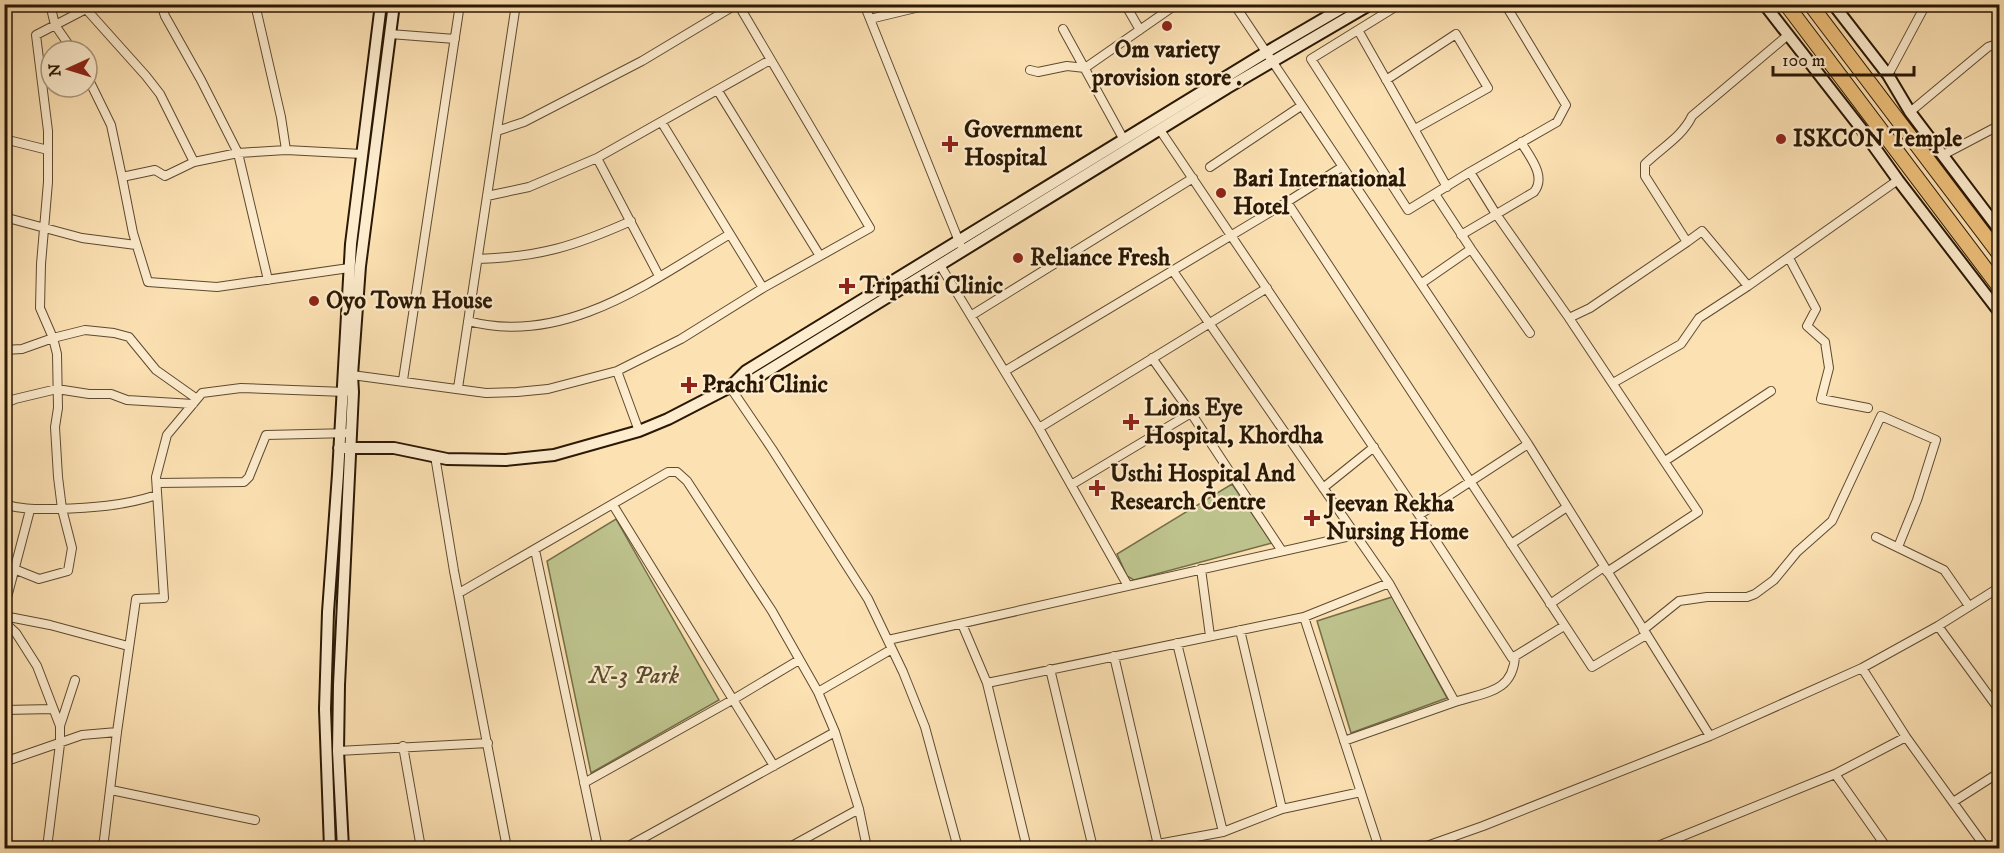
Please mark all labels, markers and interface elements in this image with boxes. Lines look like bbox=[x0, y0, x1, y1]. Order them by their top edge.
marker: Om variety provision store . bbox=[1160, 19, 1174, 33]
place label: Om variety provision store . bbox=[1091, 35, 1242, 93]
north arrow bbox=[39, 39, 99, 99]
scale bar bbox=[1773, 39, 1914, 77]
text: 100 m bbox=[1782, 50, 1825, 72]
text: N bbox=[45, 63, 65, 77]
place label: Government Hospital bbox=[964, 115, 1083, 173]
place label: ISKCON Temple bbox=[1793, 124, 1962, 154]
marker: ISKCON Temple bbox=[1774, 132, 1788, 146]
marker: Government Hospital bbox=[941, 135, 959, 153]
place label: Bari International Hotel bbox=[1233, 164, 1407, 222]
marker: Bari International Hotel bbox=[1214, 186, 1228, 200]
place label: Reliance Fresh bbox=[1030, 243, 1171, 273]
marker: Reliance Fresh bbox=[1011, 251, 1025, 265]
place label: Tripathi Clinic bbox=[859, 271, 1004, 301]
marker: Tripathi Clinic bbox=[838, 277, 856, 295]
place label: Oyo Town House bbox=[326, 286, 492, 316]
marker: Oyo Town House bbox=[307, 294, 321, 308]
place label: Prachi Clinic bbox=[702, 370, 828, 400]
marker: Prachi Clinic bbox=[680, 376, 698, 394]
place label: Lions Eye Hospital, Khordha bbox=[1144, 393, 1324, 451]
marker: Lions Eye Hospital, Khordha bbox=[1122, 413, 1140, 431]
place label: Usthi Hospital And Research Centre bbox=[1110, 459, 1296, 517]
marker: Usthi Hospital And Research Centre bbox=[1088, 479, 1106, 497]
place label: Jeevan Rekha Nursing Home bbox=[1323, 489, 1469, 547]
marker: Jeevan Rekha Nursing Home bbox=[1303, 509, 1321, 527]
park label: N-3 Park bbox=[587, 661, 679, 691]

